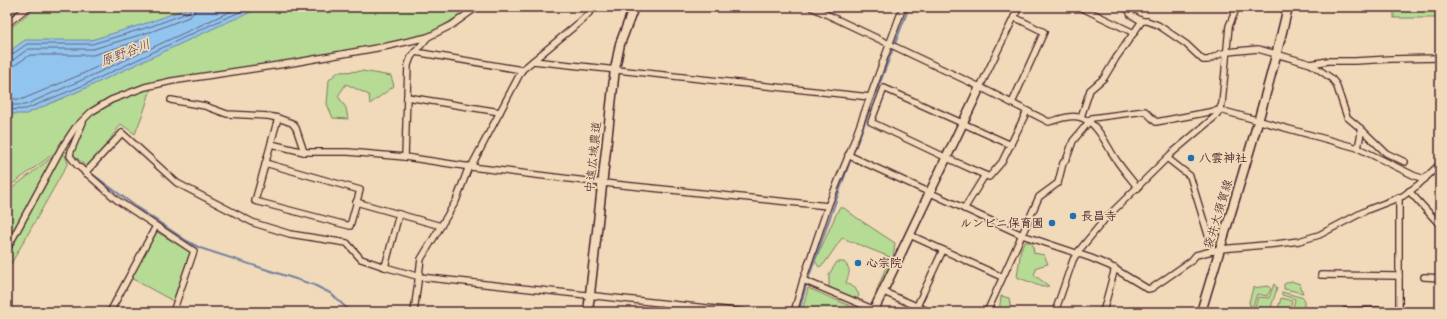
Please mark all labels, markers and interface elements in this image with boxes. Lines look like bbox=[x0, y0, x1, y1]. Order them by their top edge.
water label: 原野谷川 bbox=[97, 34, 154, 73]
street label: 中遠広域農道 bbox=[580, 120, 607, 194]
place label: 八雲神社 bbox=[1199, 149, 1247, 168]
marker: 八雲神社 bbox=[1186, 153, 1196, 163]
street label: 袋井大須賀線 bbox=[1199, 177, 1238, 251]
place label: 長昌寺 bbox=[1081, 207, 1117, 226]
marker: 長昌寺 bbox=[1068, 211, 1078, 221]
place label: ルンビニ保育園 bbox=[960, 214, 1044, 233]
marker: ルンビニ保育園 bbox=[1047, 218, 1057, 228]
place label: 心宗院 bbox=[866, 254, 902, 273]
marker: 心宗院 bbox=[853, 258, 863, 268]

